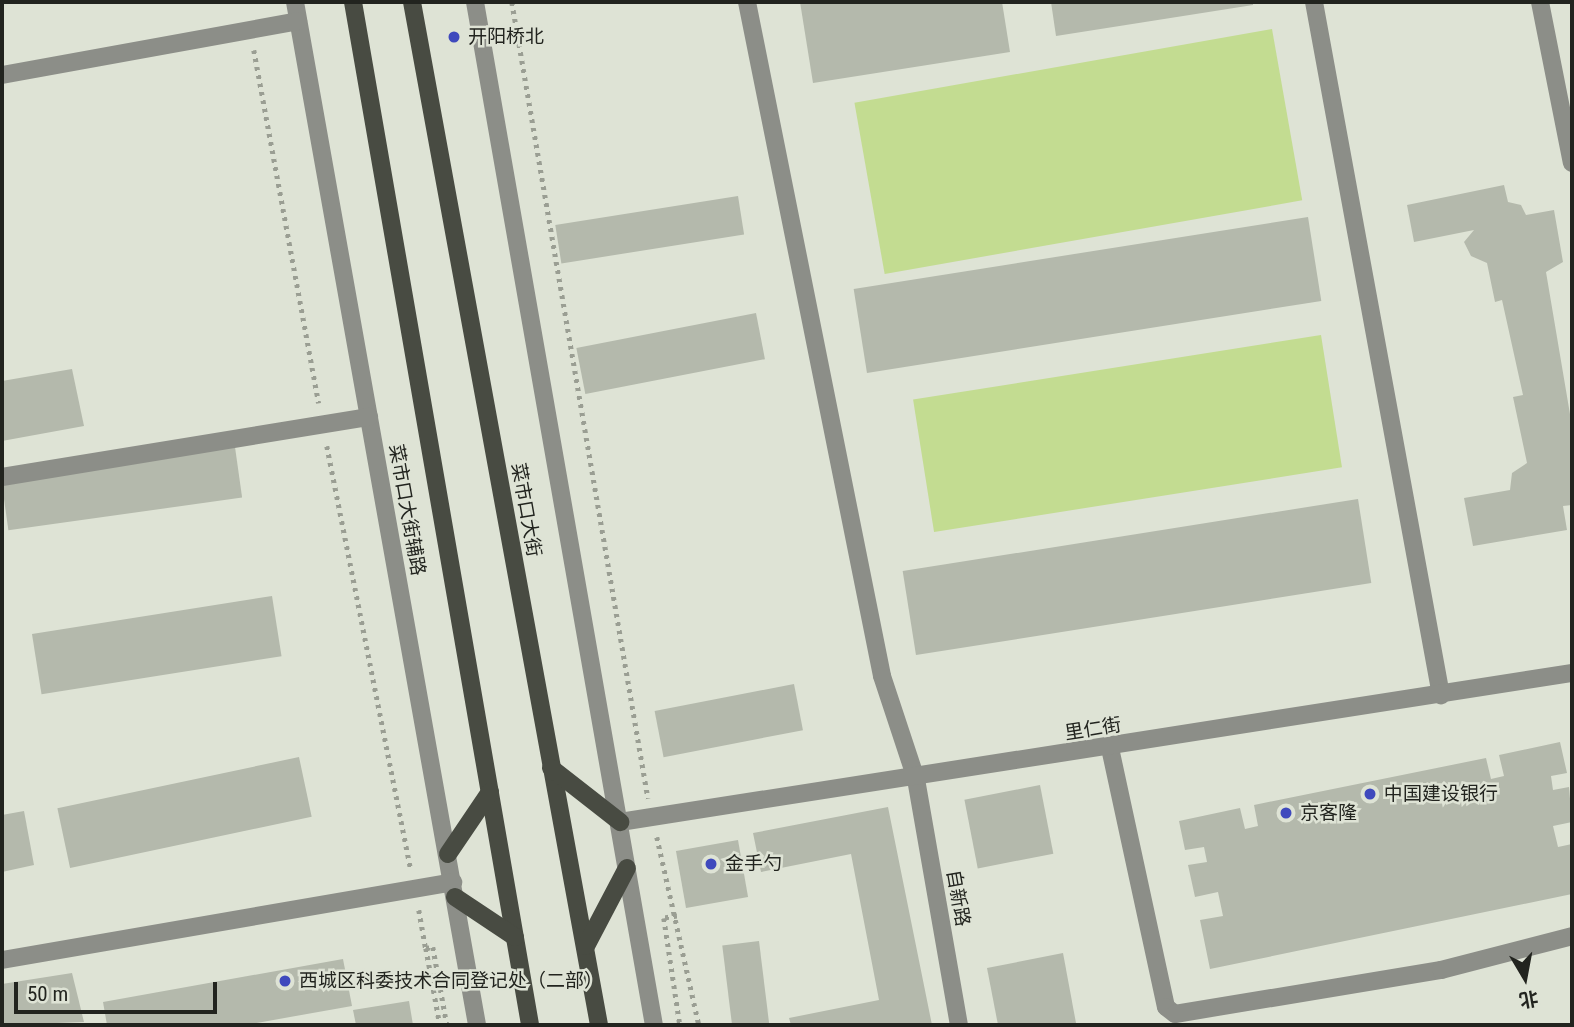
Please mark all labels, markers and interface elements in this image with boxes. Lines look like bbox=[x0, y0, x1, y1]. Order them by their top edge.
place label: 开阳桥北 bbox=[468, 26, 544, 48]
marker: 开阳桥北 bbox=[446, 29, 462, 45]
street label: 菜市口大街辅路 bbox=[384, 443, 430, 577]
street label: 菜市口大街 bbox=[507, 461, 545, 559]
street label: 里仁街 bbox=[1063, 713, 1123, 745]
place label: 中国建设银行 bbox=[1384, 783, 1498, 805]
marker: 中国建设银行 bbox=[1362, 786, 1378, 802]
place label: 京客隆 bbox=[1300, 802, 1357, 824]
marker: 京客隆 bbox=[1278, 805, 1294, 821]
place label: 金手勺 bbox=[725, 853, 782, 875]
marker: 金手勺 bbox=[703, 856, 719, 872]
street label: 自新路 bbox=[942, 868, 974, 928]
north arrow bbox=[1490, 943, 1560, 1013]
scale bar bbox=[18, 968, 220, 1012]
place label: 西城区科委技术合同登记处（二部） bbox=[299, 970, 603, 992]
marker: 西城区科委技术合同登记处（二部） bbox=[277, 973, 293, 989]
text: 50 m bbox=[27, 982, 68, 1006]
text: 北 bbox=[1517, 986, 1540, 1012]

